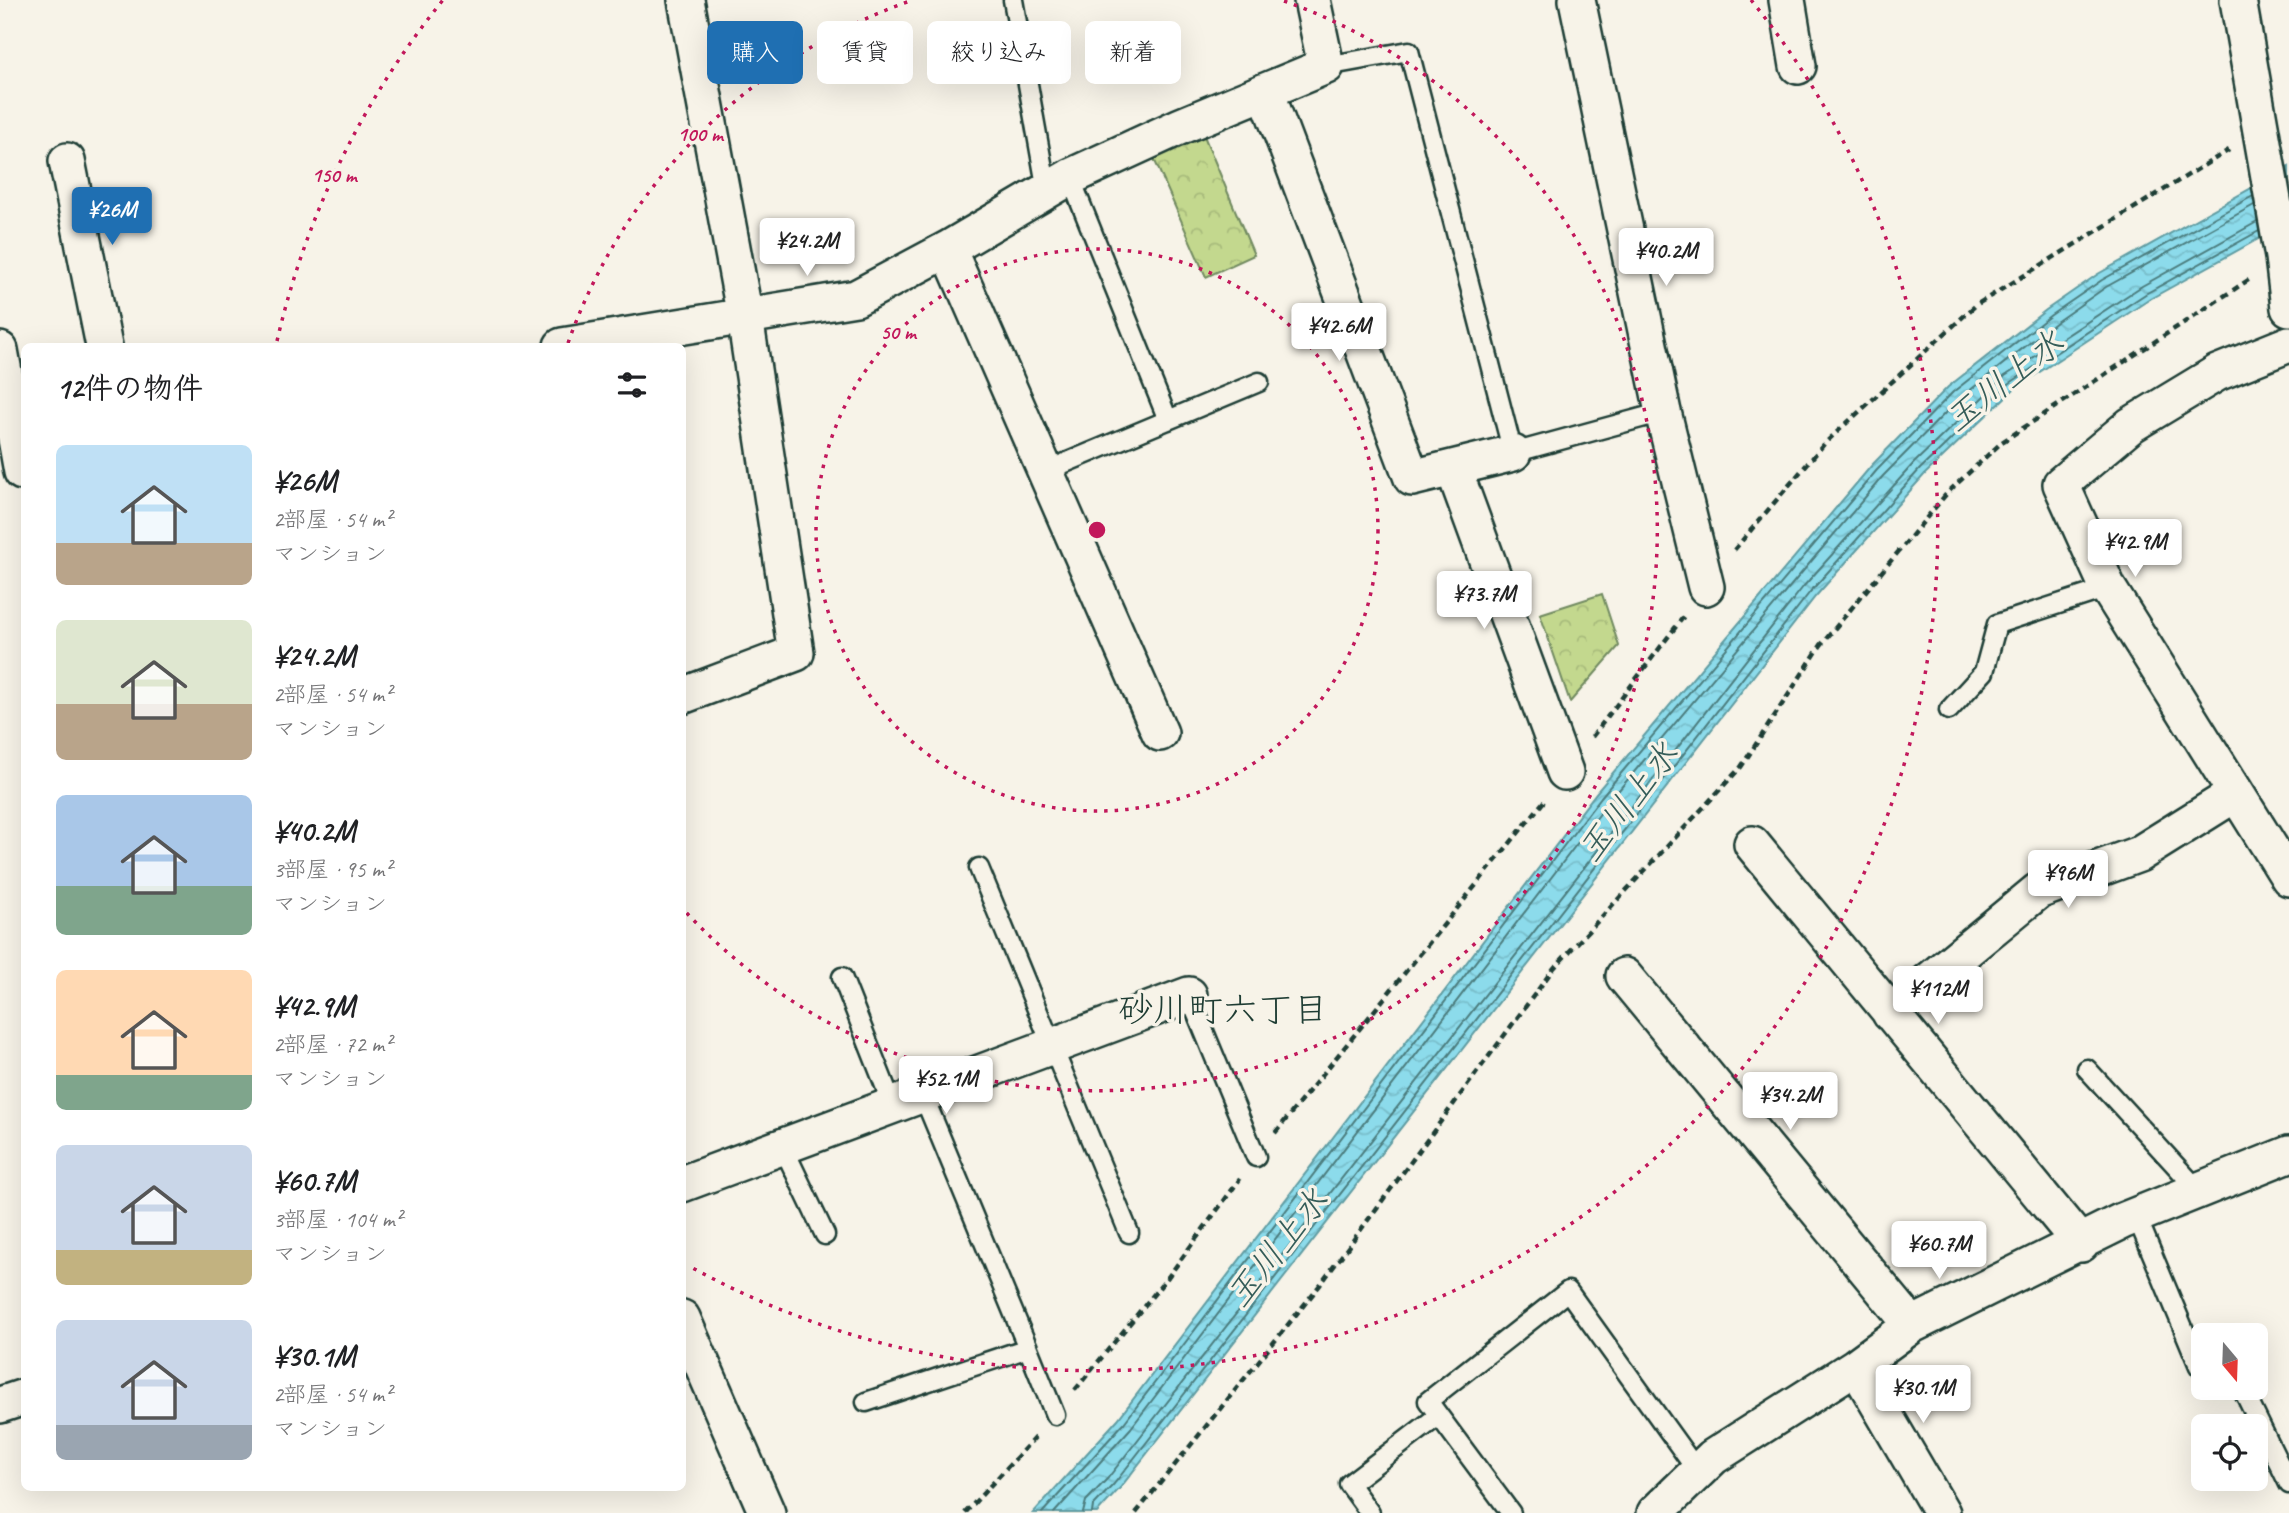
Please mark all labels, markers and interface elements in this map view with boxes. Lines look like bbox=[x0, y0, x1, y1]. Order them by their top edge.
chip: 購入 bbox=[707, 21, 803, 84]
chip: 賃貸 bbox=[817, 21, 913, 84]
chip: 絞り込み bbox=[927, 21, 1071, 84]
chip: 新着 bbox=[1085, 21, 1181, 84]
text: 100 m bbox=[677, 121, 725, 147]
text: 150 m bbox=[311, 162, 359, 188]
pin: ¥26M bbox=[71, 188, 153, 247]
text: ¥26M bbox=[88, 195, 136, 224]
pin: ¥24.2M bbox=[750, 218, 864, 278]
text: ¥24.2M bbox=[776, 226, 838, 255]
pin: ¥40.2M bbox=[1609, 229, 1723, 288]
text: ¥40.2M bbox=[1635, 236, 1697, 265]
pin: ¥42.6M bbox=[1282, 304, 1396, 363]
text: ¥42.6M bbox=[1307, 311, 1371, 340]
text: 50 m bbox=[880, 319, 918, 345]
water label: 玉川上水 bbox=[1935, 320, 2073, 442]
icon: filters bbox=[613, 366, 651, 404]
text: 12件の物件 bbox=[56, 369, 203, 407]
text: ¥26M bbox=[273, 462, 336, 500]
icon: home bbox=[112, 473, 196, 557]
text: 2部屋 · 54 m² bbox=[273, 505, 391, 534]
centre of rings bbox=[1085, 518, 1109, 542]
pin: ¥42.9M bbox=[2078, 520, 2192, 579]
text: ¥42.9M bbox=[2104, 527, 2166, 556]
text: マンション bbox=[273, 539, 387, 568]
pin: ¥73.7M bbox=[1427, 572, 1541, 631]
text: ¥73.7M bbox=[1453, 579, 1515, 608]
text: ¥24.2M bbox=[273, 637, 355, 675]
icon: home bbox=[112, 648, 196, 732]
text: 2部屋 · 54 m² bbox=[273, 680, 391, 709]
text: マンション bbox=[273, 714, 387, 743]
water label: 玉川上水 bbox=[1567, 733, 1689, 871]
text: ¥40.2M bbox=[273, 812, 355, 850]
icon: home bbox=[112, 823, 196, 907]
pin: ¥96M bbox=[2027, 850, 2109, 910]
text: 3部屋 · 95 m² bbox=[273, 855, 391, 884]
text: ¥96M bbox=[2044, 858, 2092, 887]
text: マンション bbox=[273, 889, 387, 918]
pin: ¥112M bbox=[1889, 967, 1987, 1026]
text: ¥112M bbox=[1909, 974, 1967, 1003]
text: ¥42.9M bbox=[273, 987, 354, 1025]
district label: 砂川町六丁目 bbox=[1118, 987, 1328, 1032]
icon: home bbox=[112, 998, 196, 1082]
text: 2部屋 · 72 m² bbox=[273, 1030, 391, 1059]
pin: ¥52.1M bbox=[889, 1056, 1003, 1116]
text: マンション bbox=[273, 1064, 387, 1093]
text: ¥52.1M bbox=[915, 1064, 977, 1093]
pin: ¥34.2M bbox=[1733, 1072, 1847, 1132]
text: ¥34.2M bbox=[1759, 1080, 1821, 1109]
text: ¥60.7M bbox=[273, 1162, 355, 1200]
icon: home bbox=[112, 1173, 196, 1257]
water label: 玉川上水 bbox=[1215, 1179, 1339, 1317]
text: 3部屋 · 104 m² bbox=[273, 1205, 402, 1234]
pin: ¥60.7M bbox=[1882, 1222, 1996, 1281]
text: ¥60.7M bbox=[1907, 1229, 1971, 1258]
text: マンション bbox=[273, 1239, 387, 1268]
north arrow bbox=[2191, 1323, 2268, 1400]
map controls bbox=[2191, 1323, 2268, 1491]
text: ¥30.1M bbox=[273, 1337, 355, 1375]
icon: home bbox=[112, 1348, 196, 1432]
pin: ¥30.1M bbox=[1866, 1366, 1980, 1425]
text: ¥30.1M bbox=[1892, 1373, 1954, 1402]
text: 2部屋 · 54 m² bbox=[273, 1380, 391, 1409]
text: マンション bbox=[273, 1414, 387, 1443]
button: locate bbox=[2191, 1414, 2268, 1491]

